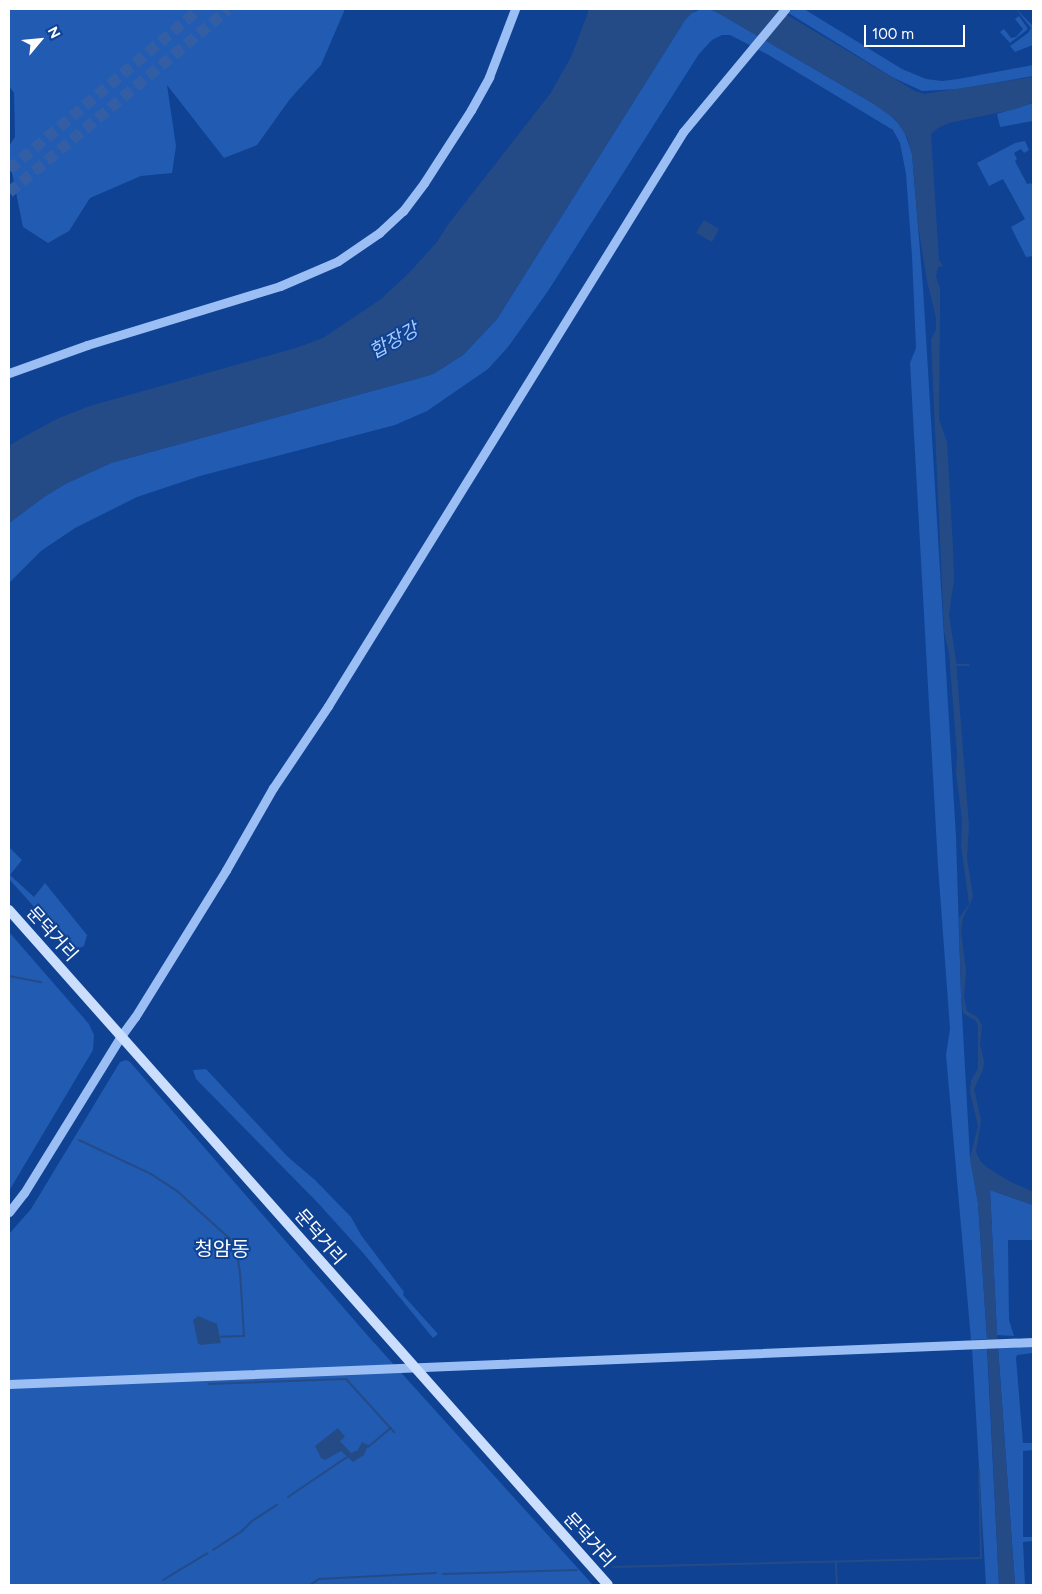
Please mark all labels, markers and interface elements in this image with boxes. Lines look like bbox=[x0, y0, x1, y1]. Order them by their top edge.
north arrow bbox=[15, 15, 65, 65]
scale bar bbox=[867, 15, 968, 47]
text: N bbox=[44, 24, 64, 41]
text: 100 m bbox=[872, 25, 914, 43]
water label: 합장강 bbox=[366, 318, 422, 364]
street label: 문덕거리 bbox=[22, 902, 82, 966]
street label: 문덕거리 bbox=[290, 1205, 350, 1269]
district label: 청암동 bbox=[194, 1237, 250, 1261]
street label: 문덕거리 bbox=[559, 1508, 619, 1572]

